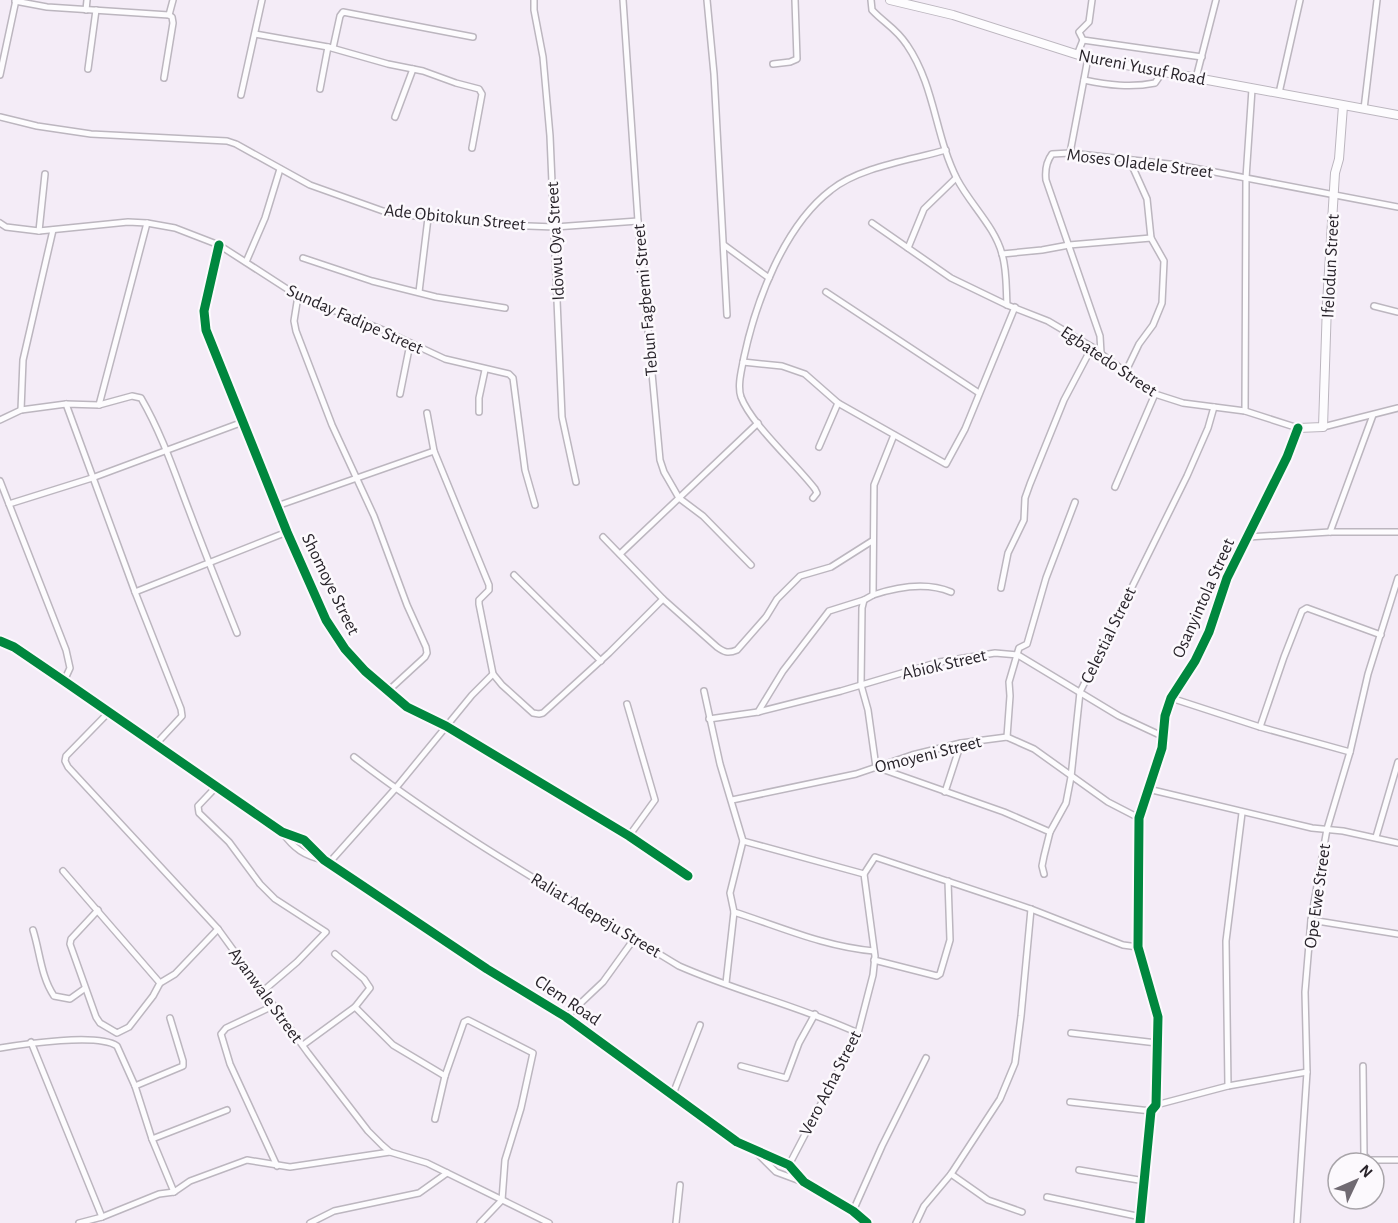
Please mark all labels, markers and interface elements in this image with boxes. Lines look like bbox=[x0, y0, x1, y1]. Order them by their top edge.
street label: Nureni Yusuf Road bbox=[1077, 47, 1207, 89]
street label: Moses Oladele Street bbox=[1066, 146, 1214, 182]
street label: Idowu Oya Street bbox=[544, 181, 568, 301]
street label: Ade Obitokun Street bbox=[383, 202, 527, 234]
street label: Ifelodun Street bbox=[1319, 213, 1343, 319]
street label: Tebun Fagbemi Street bbox=[630, 223, 662, 377]
street label: Sunday Fadipe Street bbox=[284, 282, 426, 358]
street label: Egbatedo Street bbox=[1057, 323, 1160, 401]
street label: Shomoye Street bbox=[298, 531, 362, 638]
street label: Osanyintola Street bbox=[1169, 536, 1238, 661]
street label: Celestial Street bbox=[1078, 584, 1140, 687]
street label: Abiok Street bbox=[900, 646, 989, 683]
street label: Omoyeni Street bbox=[873, 733, 984, 777]
street label: Ope Ewe Street bbox=[1302, 842, 1334, 950]
street label: Raliat Adepeju Street bbox=[527, 870, 664, 962]
street label: Ayanwale Street bbox=[225, 945, 306, 1047]
street label: Clem Road bbox=[531, 972, 604, 1029]
street label: Vero Acha Street bbox=[797, 1028, 865, 1139]
north arrow bbox=[1326, 1151, 1386, 1211]
text: N bbox=[1356, 1162, 1376, 1181]

